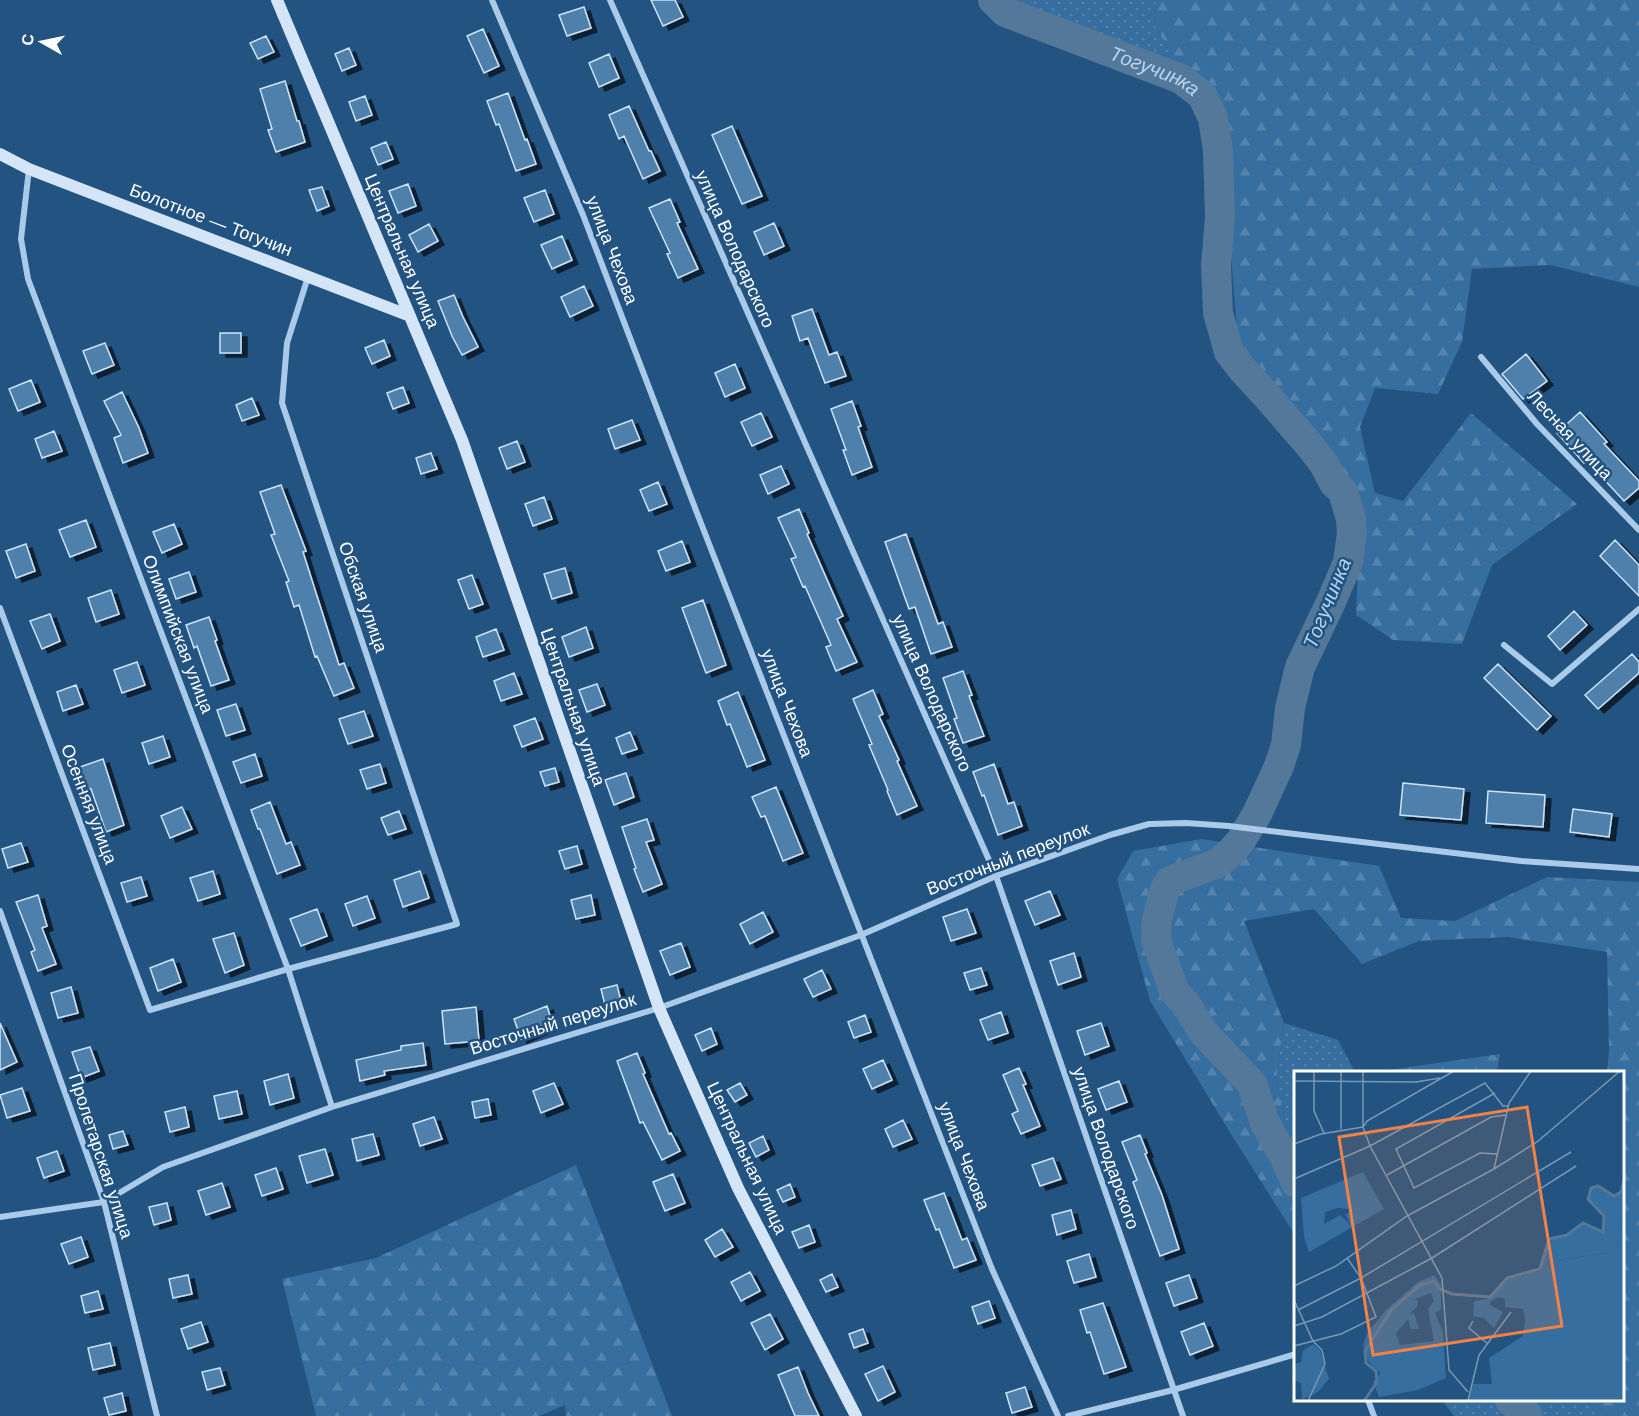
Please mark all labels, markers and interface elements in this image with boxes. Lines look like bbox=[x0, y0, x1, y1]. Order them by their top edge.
north arrow bbox=[12, 12, 72, 72]
text: С bbox=[18, 32, 37, 47]
water label: Тогучинка bbox=[1107, 42, 1204, 100]
street label: улица Володарского bbox=[691, 167, 779, 331]
street label: Центральная улица bbox=[360, 171, 444, 332]
street label: Болотное — Тогучин bbox=[127, 180, 295, 260]
street label: улица Чехова bbox=[582, 193, 642, 308]
street label: Лесная улица bbox=[1523, 386, 1617, 485]
street label: Обская улица bbox=[335, 539, 392, 656]
street label: Олимпийская улица bbox=[139, 552, 218, 717]
water label: Тогучинка bbox=[1299, 555, 1355, 651]
street label: улица Володарского bbox=[888, 611, 976, 775]
street label: Центральная улица bbox=[537, 625, 610, 789]
street label: улица Чехова bbox=[757, 646, 817, 761]
street label: Осенняя улица bbox=[57, 741, 121, 868]
street label: Восточный переулок bbox=[924, 819, 1092, 899]
street label: Восточный переулок bbox=[467, 989, 639, 1059]
street label: улица Володарского bbox=[1069, 1064, 1143, 1232]
street label: Пролетарская улица bbox=[65, 1071, 137, 1242]
inset map bbox=[1294, 1071, 1624, 1401]
street label: Центральная улица bbox=[703, 1079, 791, 1238]
street label: улица Чехова bbox=[934, 1099, 994, 1214]

